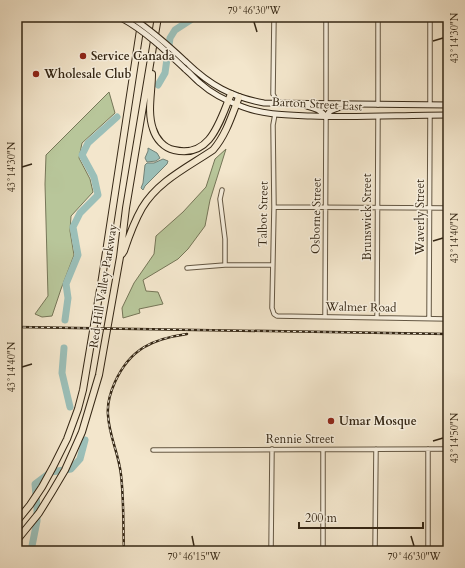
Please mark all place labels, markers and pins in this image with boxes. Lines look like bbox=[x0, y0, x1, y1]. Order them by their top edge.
place label: Service Canada bbox=[91, 48, 175, 64]
marker: Service Canada bbox=[78, 51, 88, 61]
place label: Wholesale Club bbox=[43, 66, 132, 82]
marker: Wholesale Club bbox=[31, 69, 41, 79]
place label: Umar Mosque bbox=[339, 413, 417, 429]
marker: Umar Mosque bbox=[326, 416, 336, 426]

